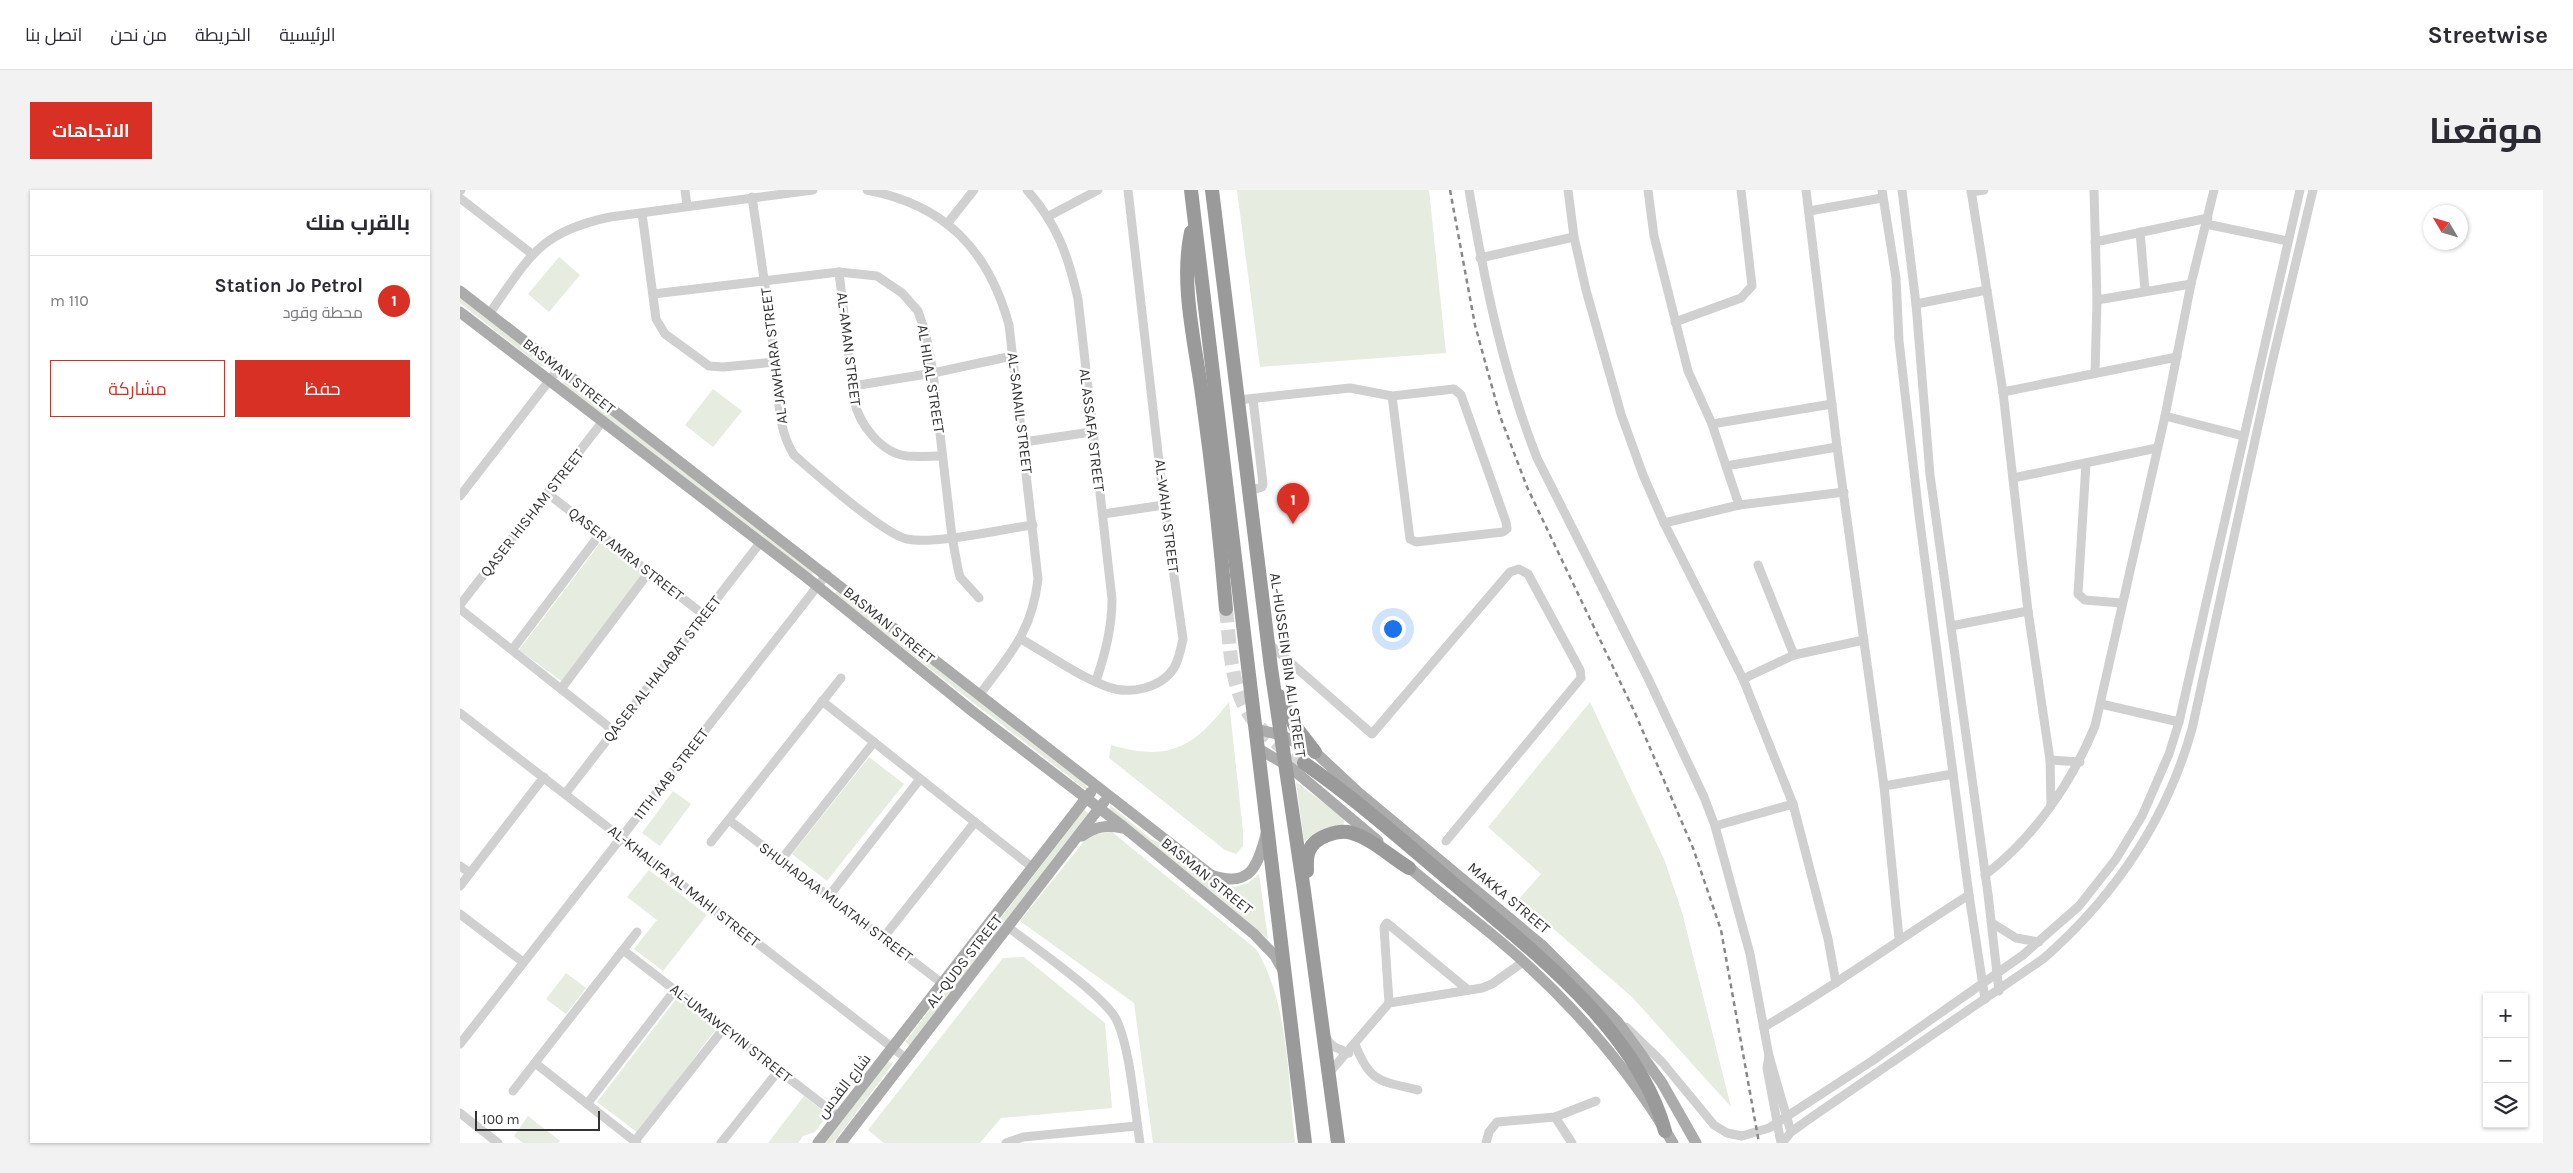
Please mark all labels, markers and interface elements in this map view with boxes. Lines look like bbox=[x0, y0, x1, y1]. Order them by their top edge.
text: Streetwise bbox=[2427, 21, 2548, 49]
text: اتصل بنا bbox=[25, 24, 82, 46]
text: من نحن bbox=[110, 24, 167, 46]
text: الخريطة bbox=[195, 24, 251, 46]
text: الرئيسية bbox=[279, 24, 336, 46]
button: الاتجاهات bbox=[30, 102, 152, 159]
text: موقعنا bbox=[2429, 111, 2543, 152]
north arrow bbox=[2423, 205, 2468, 250]
text: بالقرب منك bbox=[306, 211, 410, 235]
text: Station Jo Petrol bbox=[215, 275, 363, 297]
street label: AL JAWHARA STREET bbox=[757, 286, 791, 425]
text: 110 m bbox=[50, 291, 89, 310]
text: 1 bbox=[391, 291, 397, 310]
street label: AL-AMAN STREET bbox=[833, 291, 865, 408]
text: محطة وقود bbox=[283, 303, 363, 322]
street label: AL HILAL STREET bbox=[914, 323, 949, 435]
street label: BASMAN STREET bbox=[519, 334, 619, 418]
street label: AL-SANAIL STREET bbox=[1004, 351, 1036, 475]
button: مشاركة bbox=[50, 360, 225, 417]
button: حفظ bbox=[235, 360, 410, 417]
street label: AL ASSAFA STREET bbox=[1076, 367, 1109, 493]
street label: QASER HISHAM STREET bbox=[477, 445, 588, 580]
street label: AL-WAHA STREET bbox=[1151, 458, 1183, 575]
pin: 1 bbox=[1277, 483, 1309, 524]
street label: QASER AMRA STREET bbox=[565, 503, 688, 605]
street label: AL-HUSSEIN BIN ALI STREET bbox=[1266, 572, 1310, 759]
street label: BASMAN STREET bbox=[840, 583, 939, 668]
street label: QASER AL HALABAT STREET bbox=[599, 592, 725, 746]
your location bbox=[1380, 616, 1406, 642]
street label: 11TH AAB STREET bbox=[630, 724, 713, 823]
street label: AL-KHALIFA AL MAHI STREET bbox=[605, 821, 764, 951]
street label: BASMAN STREET bbox=[1158, 834, 1257, 919]
street label: SHUHADAA MUATAH STREET bbox=[756, 838, 917, 966]
street label: MAKKA STREET bbox=[1464, 858, 1554, 938]
street label: AL-QUDS STREET bbox=[922, 911, 1006, 1011]
street label: AL-UMAWEYIN STREET bbox=[666, 980, 796, 1086]
map controls bbox=[2483, 993, 2528, 1128]
button: + bbox=[2483, 993, 2528, 1038]
button: − bbox=[2483, 1038, 2528, 1083]
street label: شارع القدس bbox=[813, 1050, 876, 1123]
button: layers bbox=[2483, 1083, 2528, 1128]
scale bar bbox=[475, 1108, 600, 1131]
text: 100 m bbox=[482, 1111, 520, 1128]

